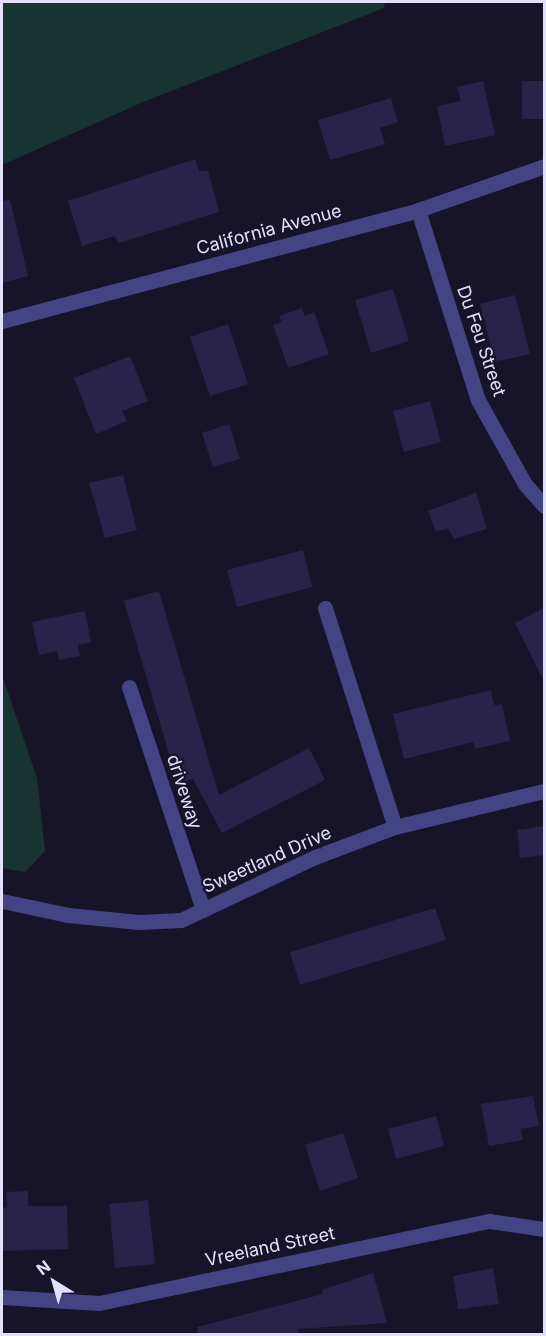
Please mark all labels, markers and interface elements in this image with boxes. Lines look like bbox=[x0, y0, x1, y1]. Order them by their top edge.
street label: California Avenue bbox=[194, 200, 344, 260]
street label: Du Feu Street bbox=[452, 283, 510, 399]
street label: driveway bbox=[162, 752, 206, 832]
street label: Sweetland Drive bbox=[199, 822, 335, 898]
street label: Vreeland Street bbox=[203, 1223, 337, 1271]
north arrow bbox=[24, 1252, 84, 1312]
text: N bbox=[32, 1256, 54, 1279]

